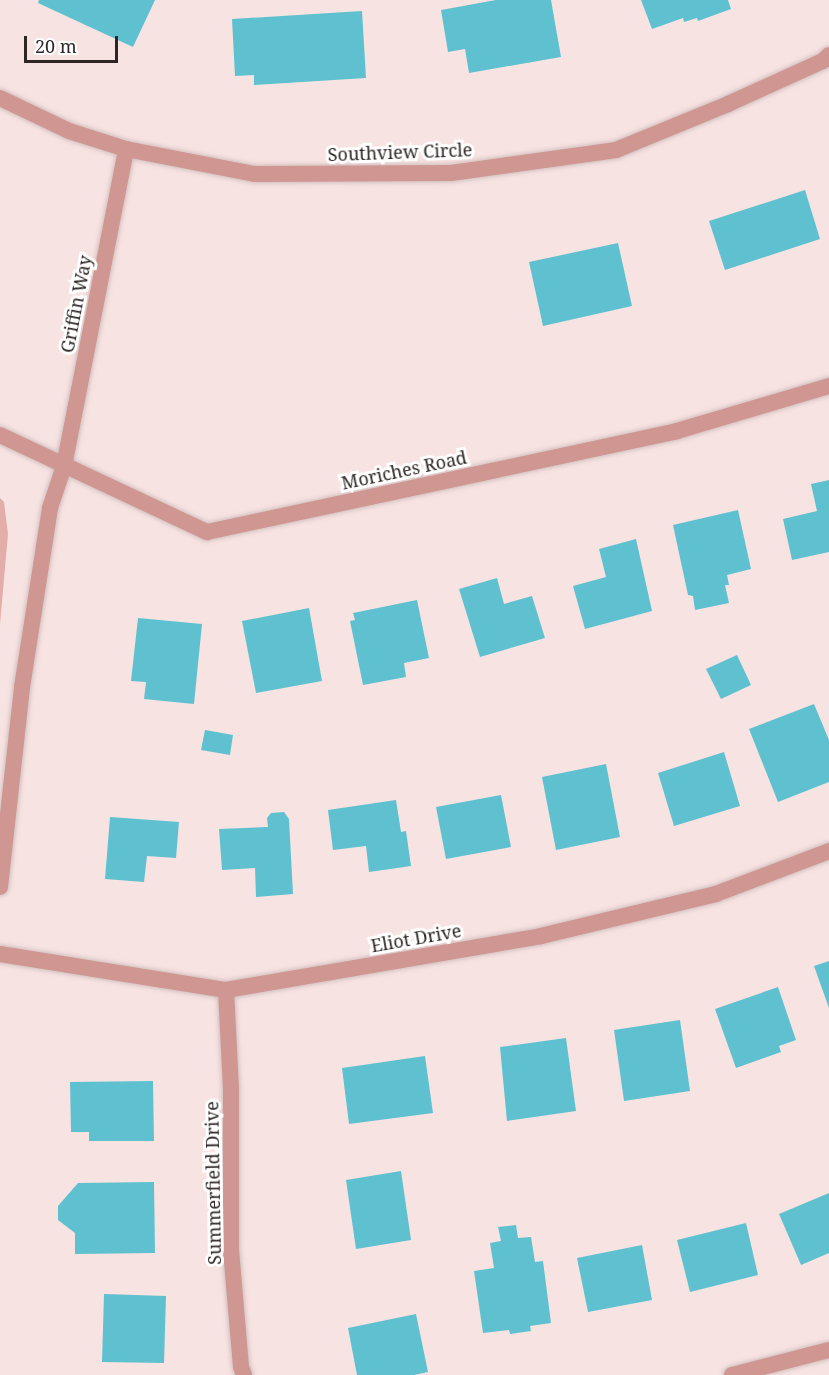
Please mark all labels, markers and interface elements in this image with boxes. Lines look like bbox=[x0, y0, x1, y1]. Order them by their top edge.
scale bar bbox=[27, 24, 122, 62]
text: 20 m bbox=[35, 34, 77, 58]
street label: Southview Circle bbox=[327, 139, 473, 165]
street label: Griffin Way bbox=[56, 253, 96, 355]
street label: Moriches Road bbox=[339, 446, 469, 494]
street label: Eliot Drive bbox=[369, 919, 463, 957]
street label: Summerfield Drive bbox=[201, 1101, 225, 1265]

